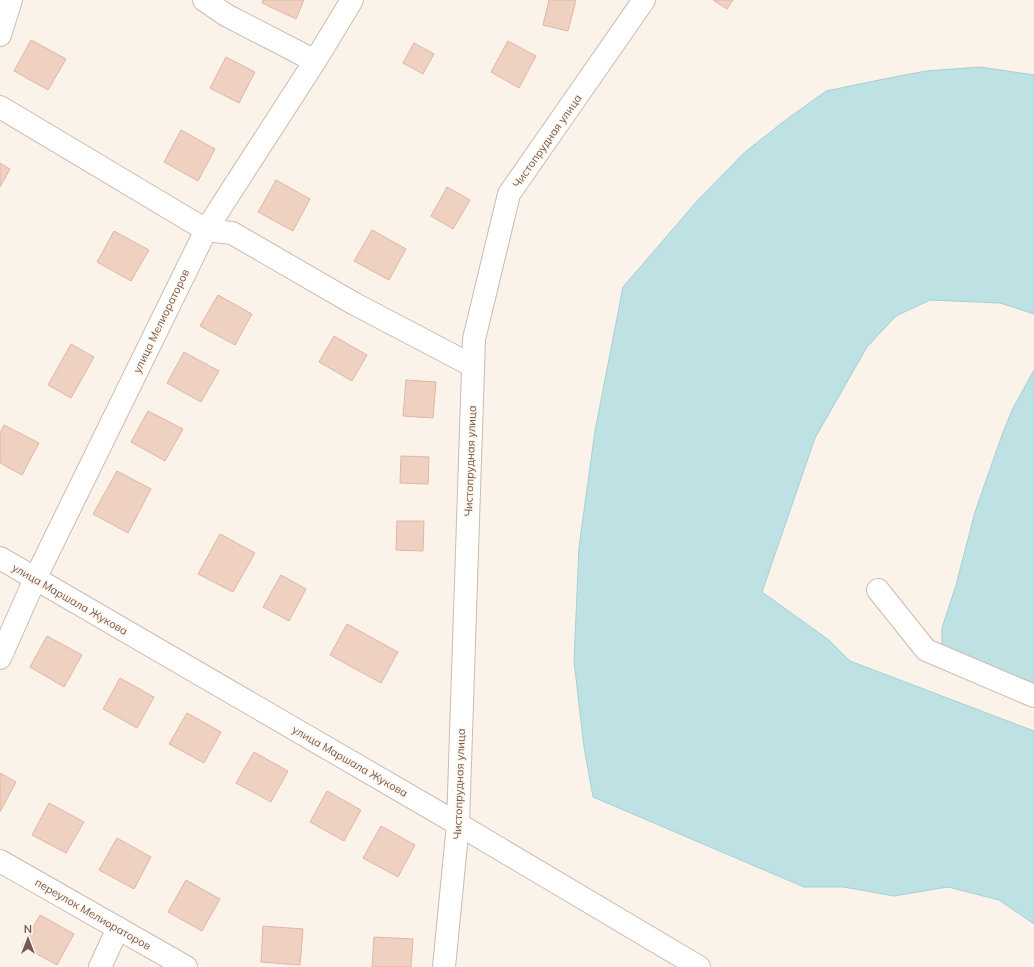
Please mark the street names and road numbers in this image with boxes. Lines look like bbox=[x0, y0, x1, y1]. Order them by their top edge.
street label: Чистопрудная улица bbox=[509, 92, 585, 190]
street label: улица Мелиораторов bbox=[130, 267, 192, 375]
street label: Чистопрудная улица bbox=[461, 405, 479, 517]
street label: улица Маршала Жукова bbox=[10, 560, 130, 638]
street label: улица Маршала Жукова bbox=[290, 722, 410, 800]
street label: Чистопрудная улица bbox=[450, 728, 468, 840]
street label: переулок Мелиораторов bbox=[33, 875, 153, 953]

